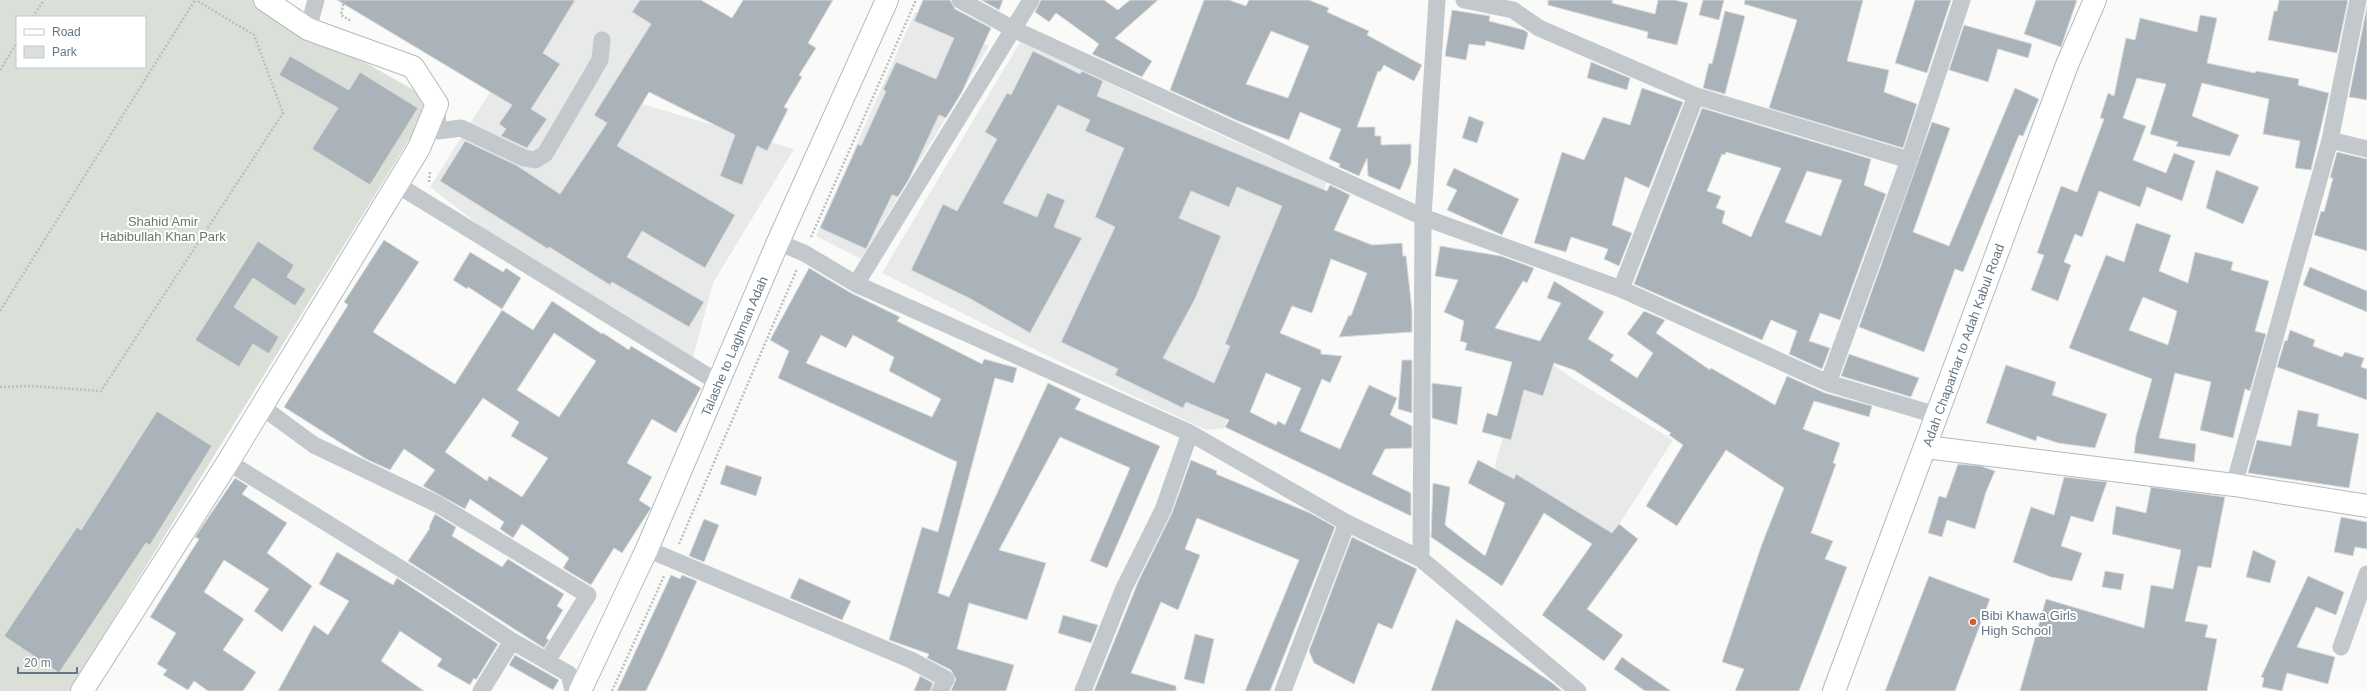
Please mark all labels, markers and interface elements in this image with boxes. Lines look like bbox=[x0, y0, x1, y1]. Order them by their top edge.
legend bbox=[16, 16, 146, 68]
text: Road bbox=[52, 25, 81, 39]
text: Park bbox=[52, 45, 78, 59]
park label: Shahid Amir Habibullah Khan Park bbox=[100, 214, 226, 244]
street label: Adah Chaparhar to Adah Kabul Road bbox=[1920, 242, 2007, 449]
street label: Talashe to Laghman Adah bbox=[698, 274, 771, 418]
place label: Bibi Khawa Girls High School bbox=[1981, 608, 2077, 638]
marker: Bibi Khawa Girls High School bbox=[1968, 617, 1978, 627]
scale bar bbox=[18, 649, 77, 675]
text: 20 m bbox=[24, 656, 51, 670]

